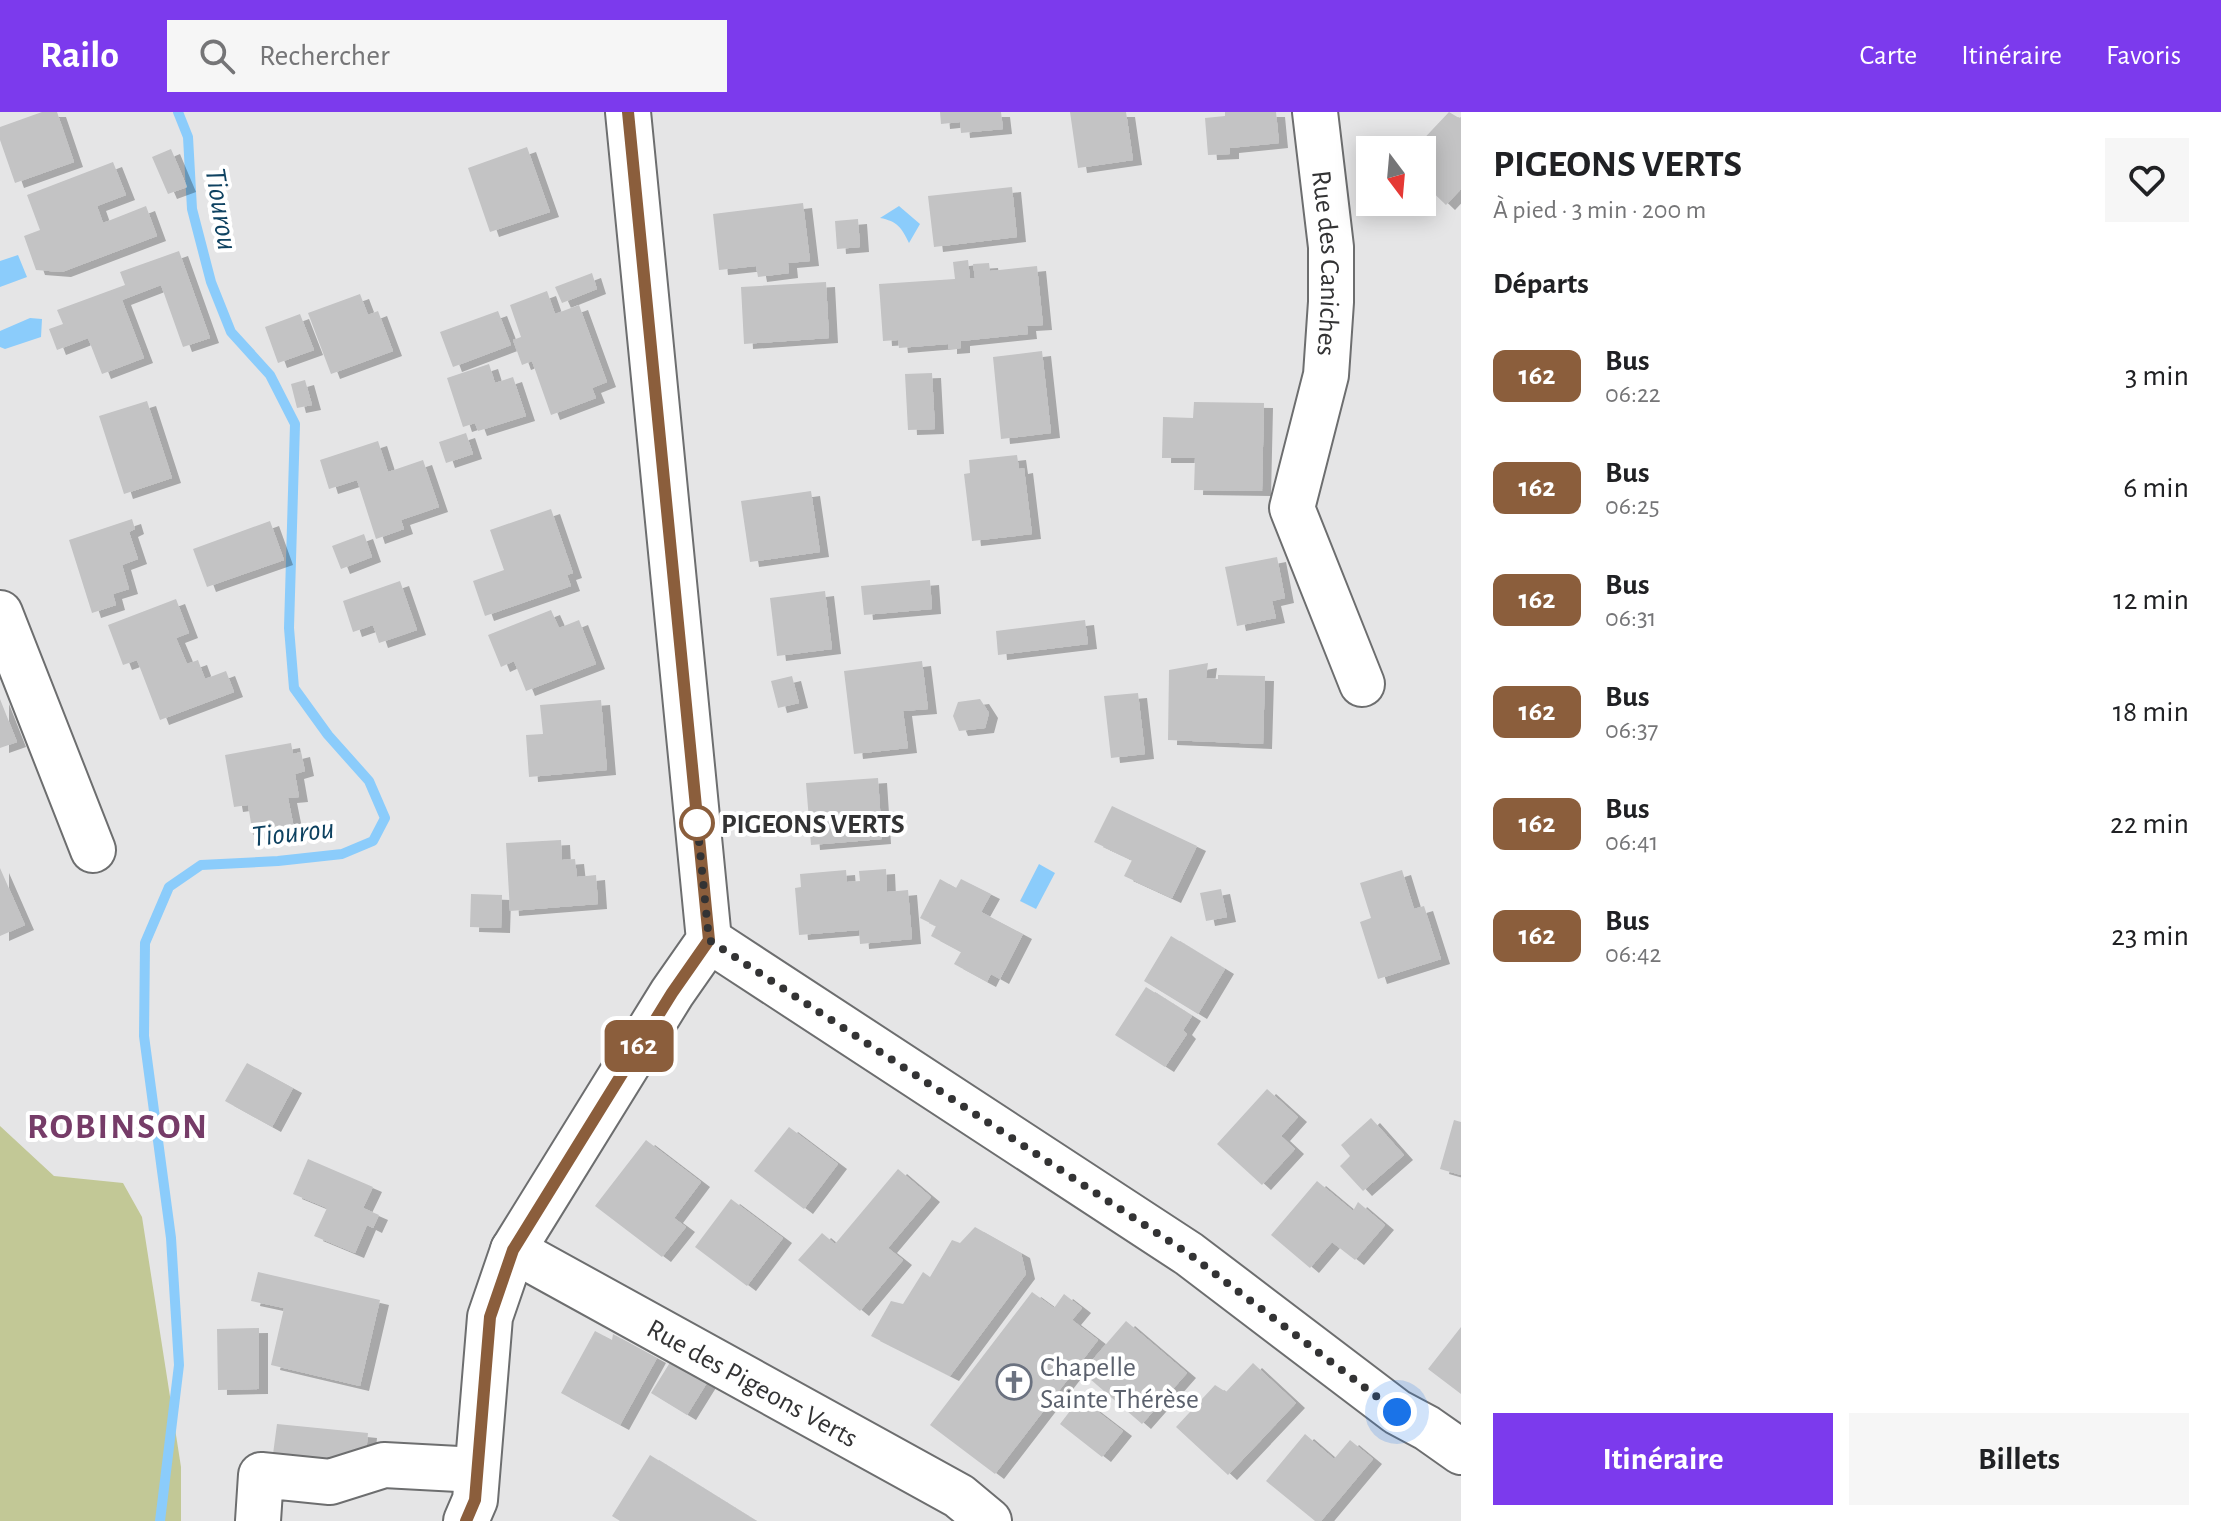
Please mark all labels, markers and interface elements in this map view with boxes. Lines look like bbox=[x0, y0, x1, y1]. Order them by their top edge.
search box bbox=[167, 20, 727, 92]
icon: search bbox=[195, 34, 239, 78]
text: Railo bbox=[40, 37, 119, 75]
text: Rechercher bbox=[259, 41, 390, 71]
text: Carte bbox=[1860, 42, 1917, 70]
text: Itinéraire bbox=[1961, 42, 2062, 70]
text: Favoris bbox=[2106, 42, 2181, 70]
north arrow bbox=[1356, 136, 1436, 216]
map controls bbox=[1356, 136, 1436, 216]
button: heart bbox=[2105, 138, 2189, 222]
text: PIGEONS VERTS bbox=[1493, 146, 1742, 184]
water label: Tiourou bbox=[200, 166, 242, 253]
street label: Rue des Caniches bbox=[1306, 169, 1343, 357]
text: À pied · 3 min · 200 m bbox=[1493, 197, 1706, 223]
text: Départs bbox=[1493, 269, 1589, 299]
text: Bus bbox=[1605, 346, 1650, 376]
text: 3 min bbox=[2125, 361, 2189, 391]
text: 162 bbox=[1519, 362, 1555, 390]
text: 06:22 bbox=[1605, 381, 1661, 407]
text: Bus bbox=[1605, 458, 1650, 488]
text: 6 min bbox=[2123, 473, 2189, 503]
text: 162 bbox=[1519, 474, 1555, 502]
text: 06:25 bbox=[1605, 493, 1660, 519]
text: Bus bbox=[1605, 570, 1650, 600]
text: 12 min bbox=[2113, 585, 2189, 615]
text: 162 bbox=[1519, 586, 1555, 614]
text: 06:31 bbox=[1605, 605, 1657, 631]
text: Bus bbox=[1605, 682, 1650, 712]
text: 18 min bbox=[2113, 697, 2189, 727]
text: 162 bbox=[1519, 698, 1555, 726]
text: 06:37 bbox=[1605, 717, 1658, 743]
text: Bus bbox=[1605, 794, 1650, 824]
marker: PIGEONS VERTS bbox=[680, 806, 714, 840]
text: 22 min bbox=[2110, 809, 2189, 839]
text: 162 bbox=[1519, 810, 1555, 838]
place label: PIGEONS VERTS bbox=[721, 811, 905, 839]
water label: Tiourou bbox=[250, 814, 336, 852]
text: 06:41 bbox=[1605, 829, 1658, 855]
text: Bus bbox=[1605, 906, 1650, 936]
text: 23 min bbox=[2111, 921, 2189, 951]
text: 162 bbox=[1519, 922, 1555, 950]
text: 06:42 bbox=[1605, 941, 1661, 967]
line badge: 162 bbox=[593, 1020, 685, 1072]
text: 162 bbox=[621, 1032, 657, 1060]
district label: ROBINSON bbox=[27, 1109, 209, 1145]
street label: Rue des Pigeons Verts bbox=[642, 1315, 862, 1453]
place label: Chapelle Sainte Thérèse bbox=[1040, 1354, 1199, 1414]
church icon: Chapelle Sainte Thérèse bbox=[995, 1363, 1033, 1401]
your location bbox=[1377, 1392, 1417, 1432]
button: Itinéraire bbox=[1493, 1413, 1833, 1505]
button: Billets bbox=[1849, 1413, 2189, 1505]

